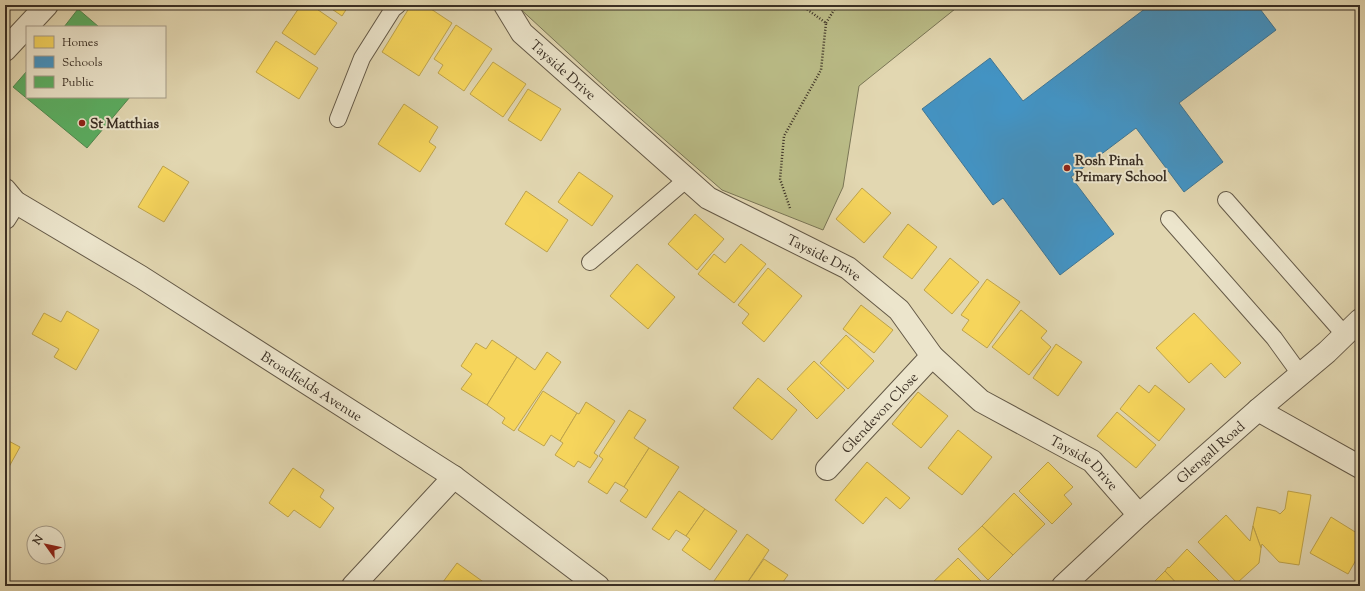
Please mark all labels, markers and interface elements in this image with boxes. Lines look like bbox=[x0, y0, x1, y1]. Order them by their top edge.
legend bbox=[26, 26, 166, 98]
text: Homes bbox=[62, 34, 98, 52]
street label: Tayside Drive bbox=[525, 36, 599, 106]
text: Schools bbox=[62, 54, 103, 72]
text: Public bbox=[62, 74, 95, 92]
place label: St Matthias bbox=[90, 115, 160, 135]
marker: St Matthias bbox=[77, 118, 87, 128]
place label: Rosh Pinah Primary School bbox=[1075, 152, 1167, 188]
marker: Rosh Pinah Primary School bbox=[1062, 163, 1072, 173]
street label: Tayside Drive bbox=[783, 231, 865, 287]
street label: Broadfields Avenue bbox=[256, 348, 365, 428]
street label: Glendevon Close bbox=[838, 369, 924, 459]
street label: Glengall Road bbox=[1173, 418, 1250, 489]
street label: Tayside Drive bbox=[1045, 432, 1122, 496]
north arrow bbox=[26, 525, 66, 565]
text: N bbox=[29, 532, 48, 549]

